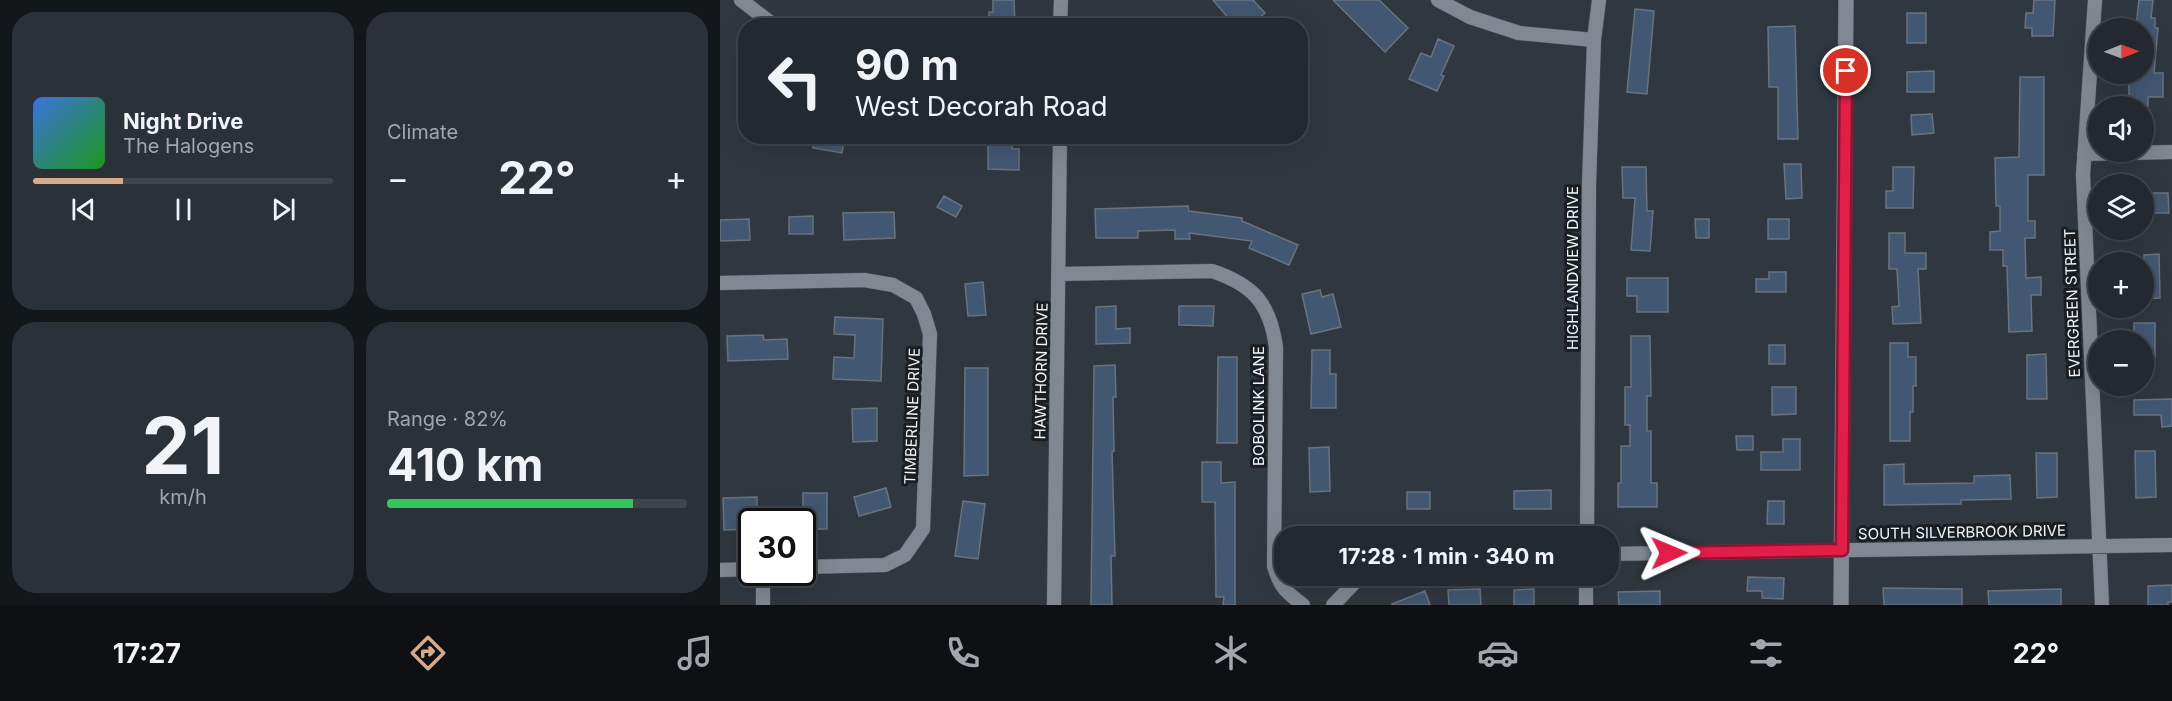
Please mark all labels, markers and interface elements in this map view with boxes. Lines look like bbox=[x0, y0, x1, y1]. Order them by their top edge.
north arrow bbox=[2088, 18, 2154, 84]
map controls bbox=[2088, 18, 2154, 396]
text: 90 m bbox=[855, 39, 959, 90]
icon: left bbox=[756, 42, 834, 120]
pin bbox=[1820, 45, 1871, 96]
icon: arrive bbox=[1829, 54, 1862, 87]
text: West Decorah Road bbox=[855, 90, 1108, 123]
button: sound bbox=[2088, 96, 2154, 162]
text: Night Drive bbox=[123, 108, 243, 134]
text: Climate bbox=[387, 120, 458, 144]
text: The Halogens bbox=[123, 134, 254, 158]
text: 22° bbox=[498, 150, 576, 205]
text: − bbox=[387, 158, 409, 198]
text: + bbox=[665, 158, 687, 198]
button: layers bbox=[2088, 174, 2154, 240]
street label: HIGHLANDVIEW DRIVE bbox=[1563, 186, 1582, 350]
icon: previous bbox=[67, 193, 100, 226]
icon: pause bbox=[167, 193, 200, 226]
icon: next bbox=[267, 193, 300, 226]
street label: EVERGREEN STREET bbox=[2060, 228, 2084, 378]
button: + bbox=[2088, 252, 2154, 318]
street label: HAWTHORN DRIVE bbox=[1030, 302, 1052, 440]
button: − bbox=[2088, 330, 2154, 396]
street label: BOBOLINK LANE bbox=[1249, 346, 1268, 466]
street label: TIMBERLINE DRIVE bbox=[900, 347, 924, 485]
text: 21 bbox=[142, 398, 224, 493]
text: Range · 82% bbox=[387, 407, 508, 431]
text: 410 km bbox=[387, 437, 543, 492]
text: km/h bbox=[159, 485, 207, 509]
speed limit sign: 30 bbox=[738, 508, 816, 586]
position arrow bbox=[1637, 521, 1701, 585]
street label: SOUTH SILVERBROOK DRIVE bbox=[1858, 521, 2066, 543]
text: 17:28 · 1 min · 340 m bbox=[1338, 543, 1555, 569]
icon: directions bbox=[407, 632, 449, 674]
icon: music bbox=[674, 632, 716, 674]
icon: phone bbox=[942, 632, 984, 674]
icon: climate bbox=[1210, 632, 1252, 674]
icon: car bbox=[1477, 632, 1519, 674]
icon: filters bbox=[1745, 632, 1787, 674]
text: 17:27 bbox=[113, 637, 181, 670]
text: 22° bbox=[2013, 637, 2059, 670]

